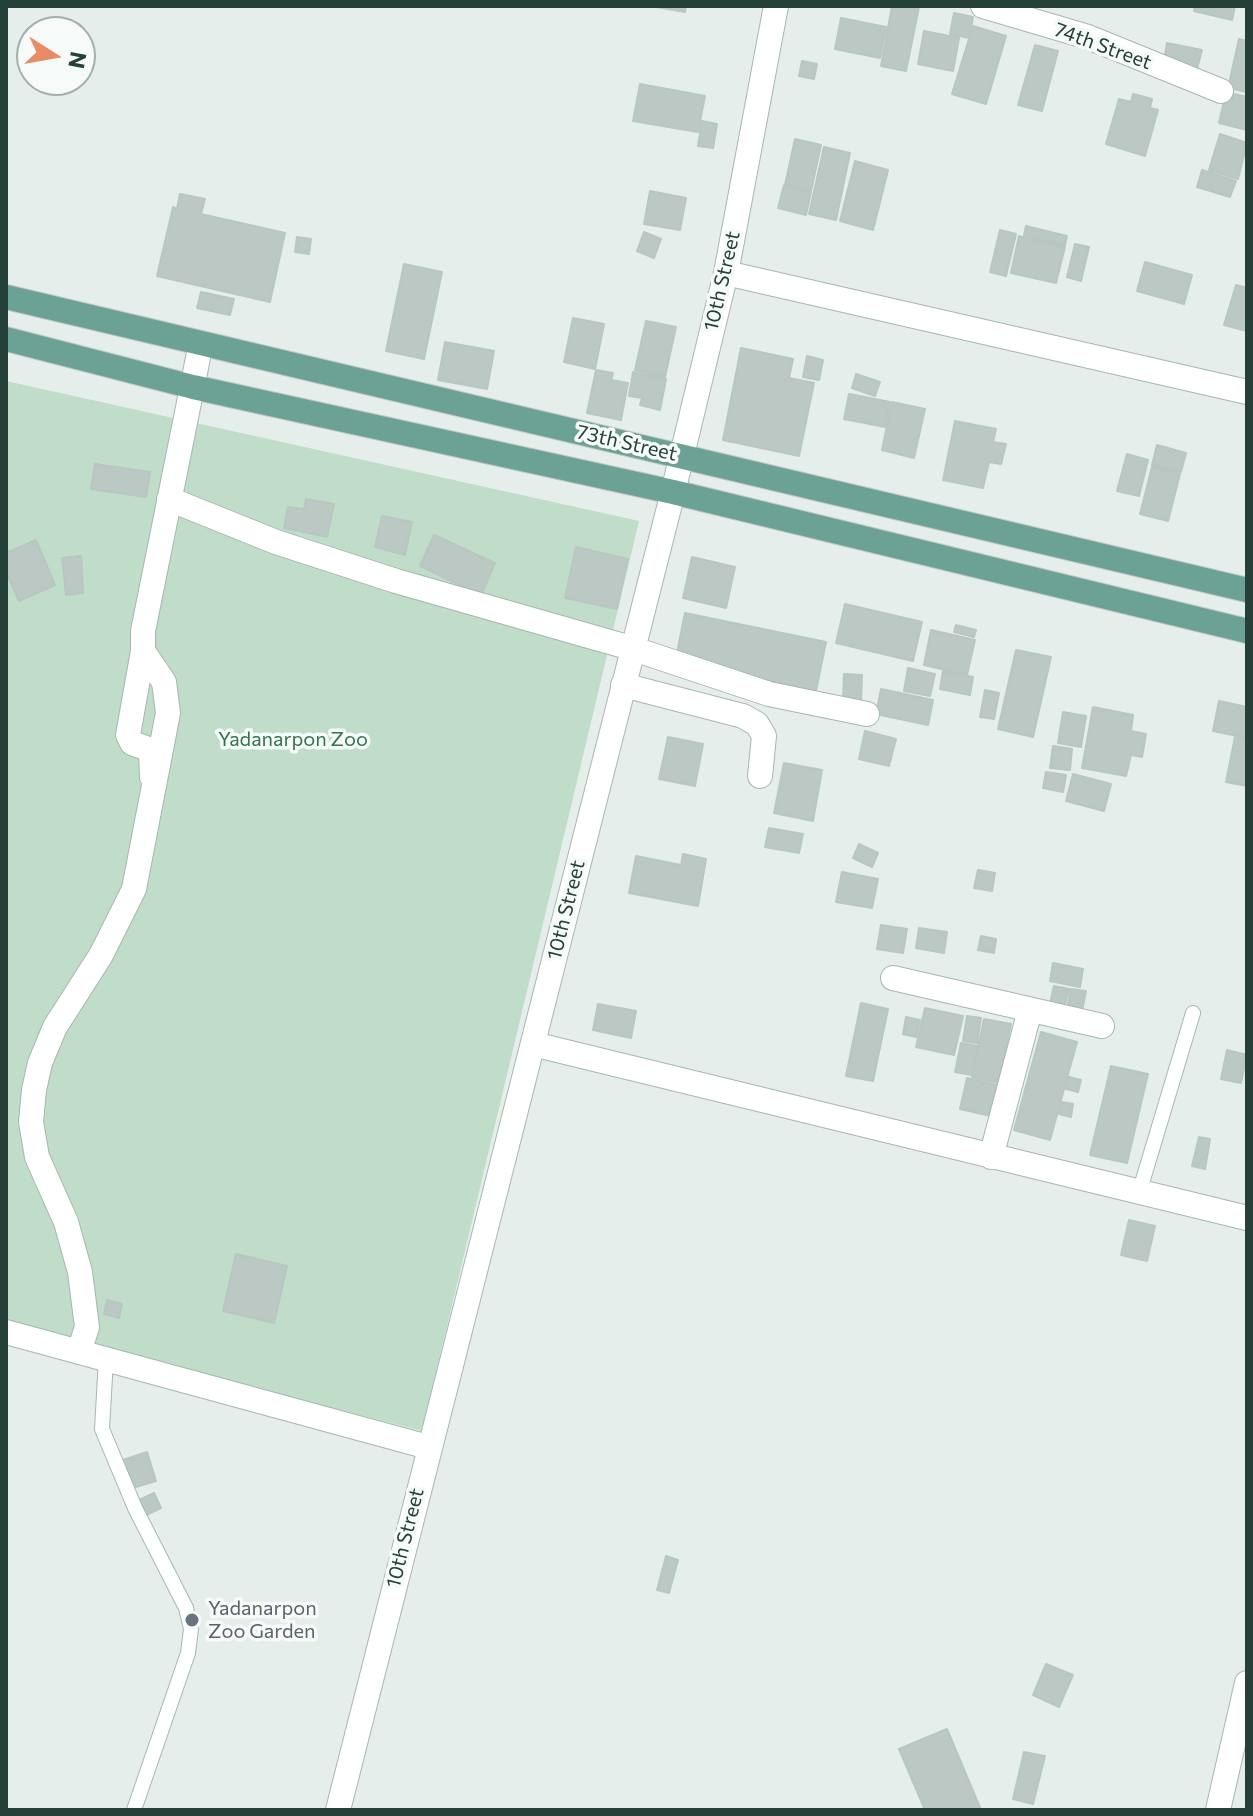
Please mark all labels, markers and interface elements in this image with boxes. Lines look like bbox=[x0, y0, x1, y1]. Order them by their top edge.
north arrow bbox=[16, 16, 96, 96]
street label: 74th Street bbox=[1051, 17, 1155, 75]
text: N bbox=[63, 50, 93, 71]
street label: 10th Street bbox=[699, 229, 745, 333]
street label: 73th Street bbox=[575, 420, 679, 466]
park label: Yadanarpon Zoo bbox=[218, 727, 368, 751]
street label: 10th Street bbox=[542, 858, 590, 962]
street label: 10th Street bbox=[381, 1486, 429, 1590]
place label: Yadanarpon Zoo Garden bbox=[208, 1596, 317, 1643]
marker: Yadanarpon Zoo Garden bbox=[183, 1611, 201, 1629]

